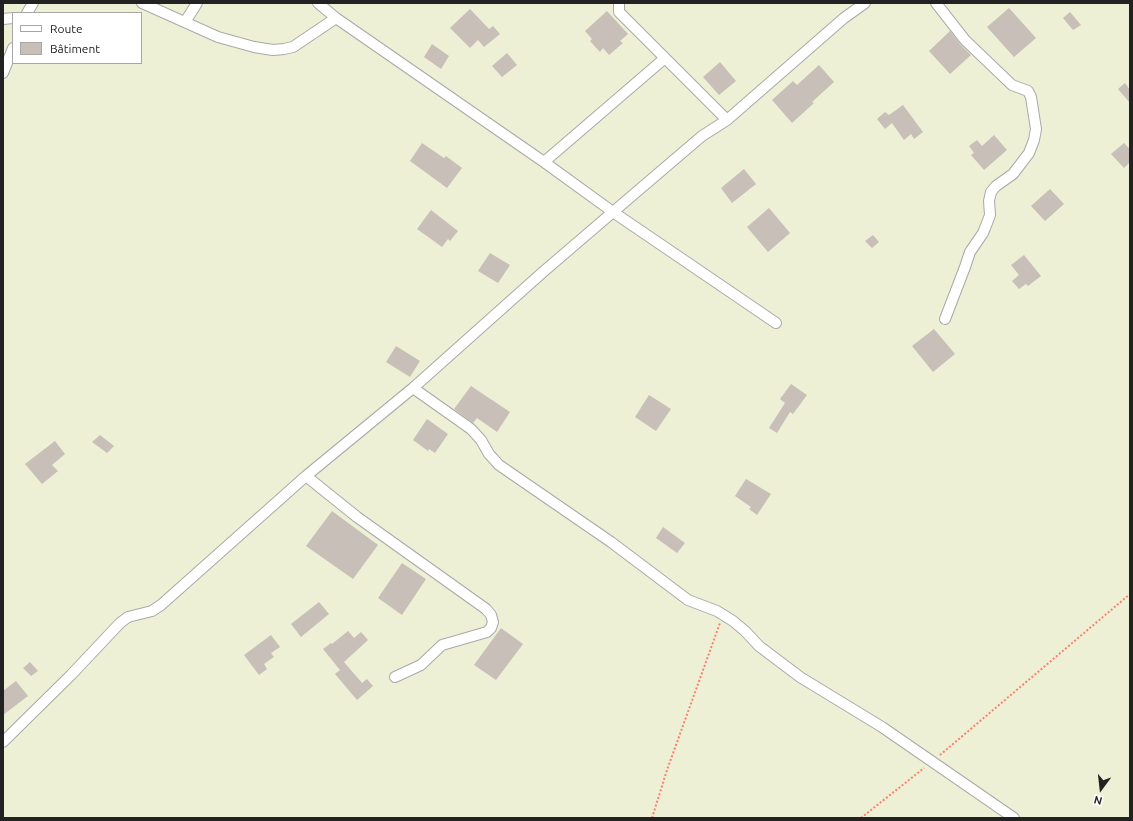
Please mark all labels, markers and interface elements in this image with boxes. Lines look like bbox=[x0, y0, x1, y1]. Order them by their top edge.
legend bbox=[12, 12, 142, 64]
text: Route bbox=[50, 22, 83, 35]
text: Bâtiment bbox=[50, 42, 100, 55]
north arrow bbox=[1081, 769, 1121, 809]
text: N bbox=[1092, 794, 1103, 807]

